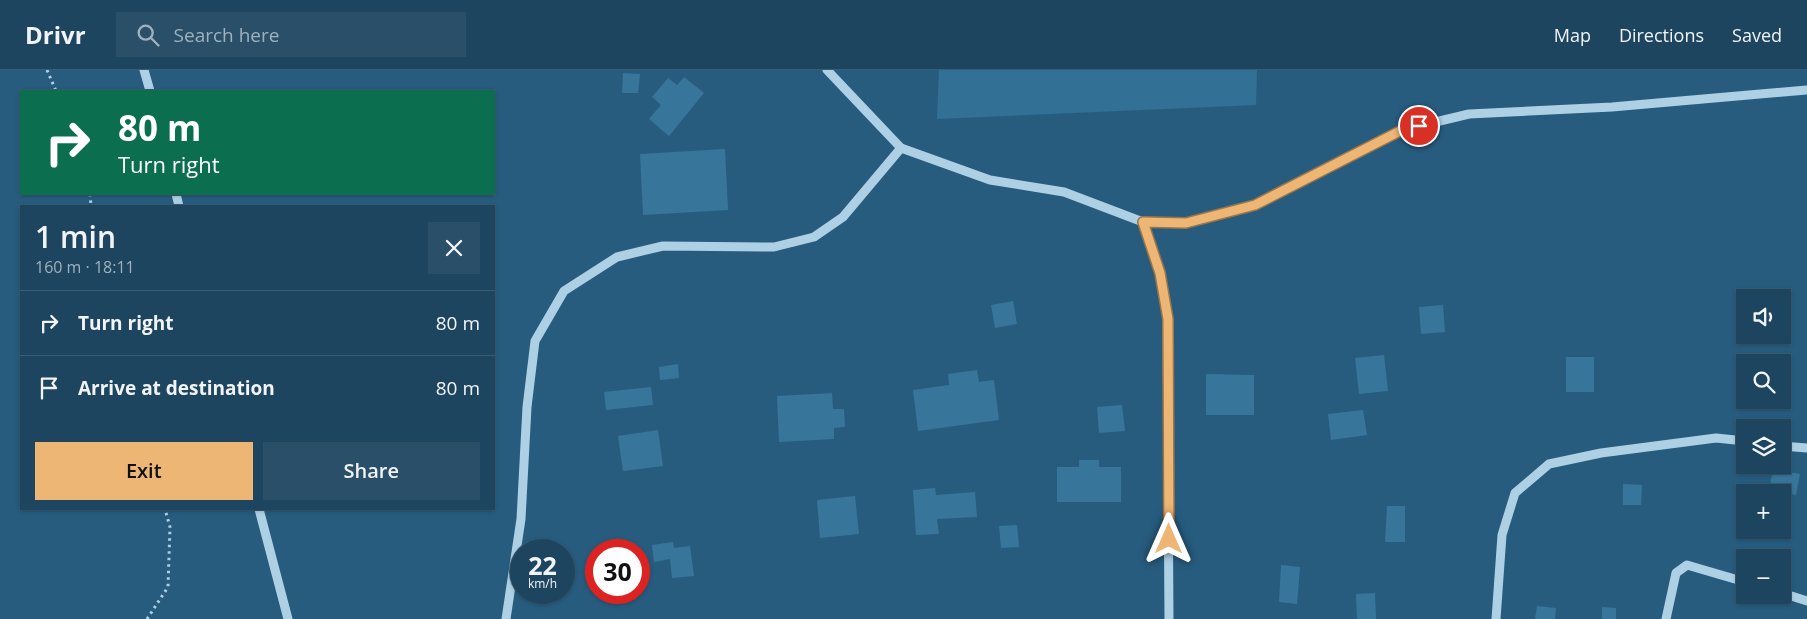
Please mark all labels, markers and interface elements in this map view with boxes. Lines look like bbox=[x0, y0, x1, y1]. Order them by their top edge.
search box bbox=[116, 12, 466, 57]
text: Drivr bbox=[25, 18, 86, 51]
icon: search bbox=[134, 21, 162, 49]
text: Search here bbox=[174, 22, 279, 48]
text: Map bbox=[1554, 23, 1591, 47]
text: Directions bbox=[1619, 23, 1704, 47]
text: Saved bbox=[1732, 23, 1782, 47]
text: 80 m bbox=[118, 104, 201, 151]
pin bbox=[1398, 105, 1440, 147]
icon: right bbox=[35, 110, 100, 175]
icon: arrive bbox=[1405, 112, 1433, 140]
text: Turn right bbox=[118, 149, 220, 179]
text: 1 min bbox=[35, 216, 116, 257]
button: close bbox=[428, 222, 480, 274]
text: 160 m · 18:11 bbox=[35, 256, 135, 278]
map controls bbox=[1736, 289, 1791, 604]
button: sound bbox=[1736, 289, 1791, 344]
icon: right bbox=[35, 309, 63, 337]
text: Turn right bbox=[78, 310, 173, 336]
text: 80 m bbox=[436, 310, 480, 336]
button: search bbox=[1736, 354, 1791, 409]
icon: arrive bbox=[35, 374, 63, 402]
text: Arrive at destination bbox=[78, 375, 275, 401]
text: 80 m bbox=[436, 375, 480, 401]
button: layers bbox=[1736, 419, 1791, 474]
button: Exit bbox=[35, 442, 253, 500]
button: Share bbox=[263, 442, 480, 500]
button: + bbox=[1736, 484, 1791, 539]
position arrow bbox=[1142, 512, 1194, 564]
speed limit sign: 30 bbox=[585, 539, 650, 604]
text: 22 bbox=[528, 548, 557, 582]
button: − bbox=[1736, 549, 1791, 604]
text: km/h bbox=[528, 575, 557, 592]

